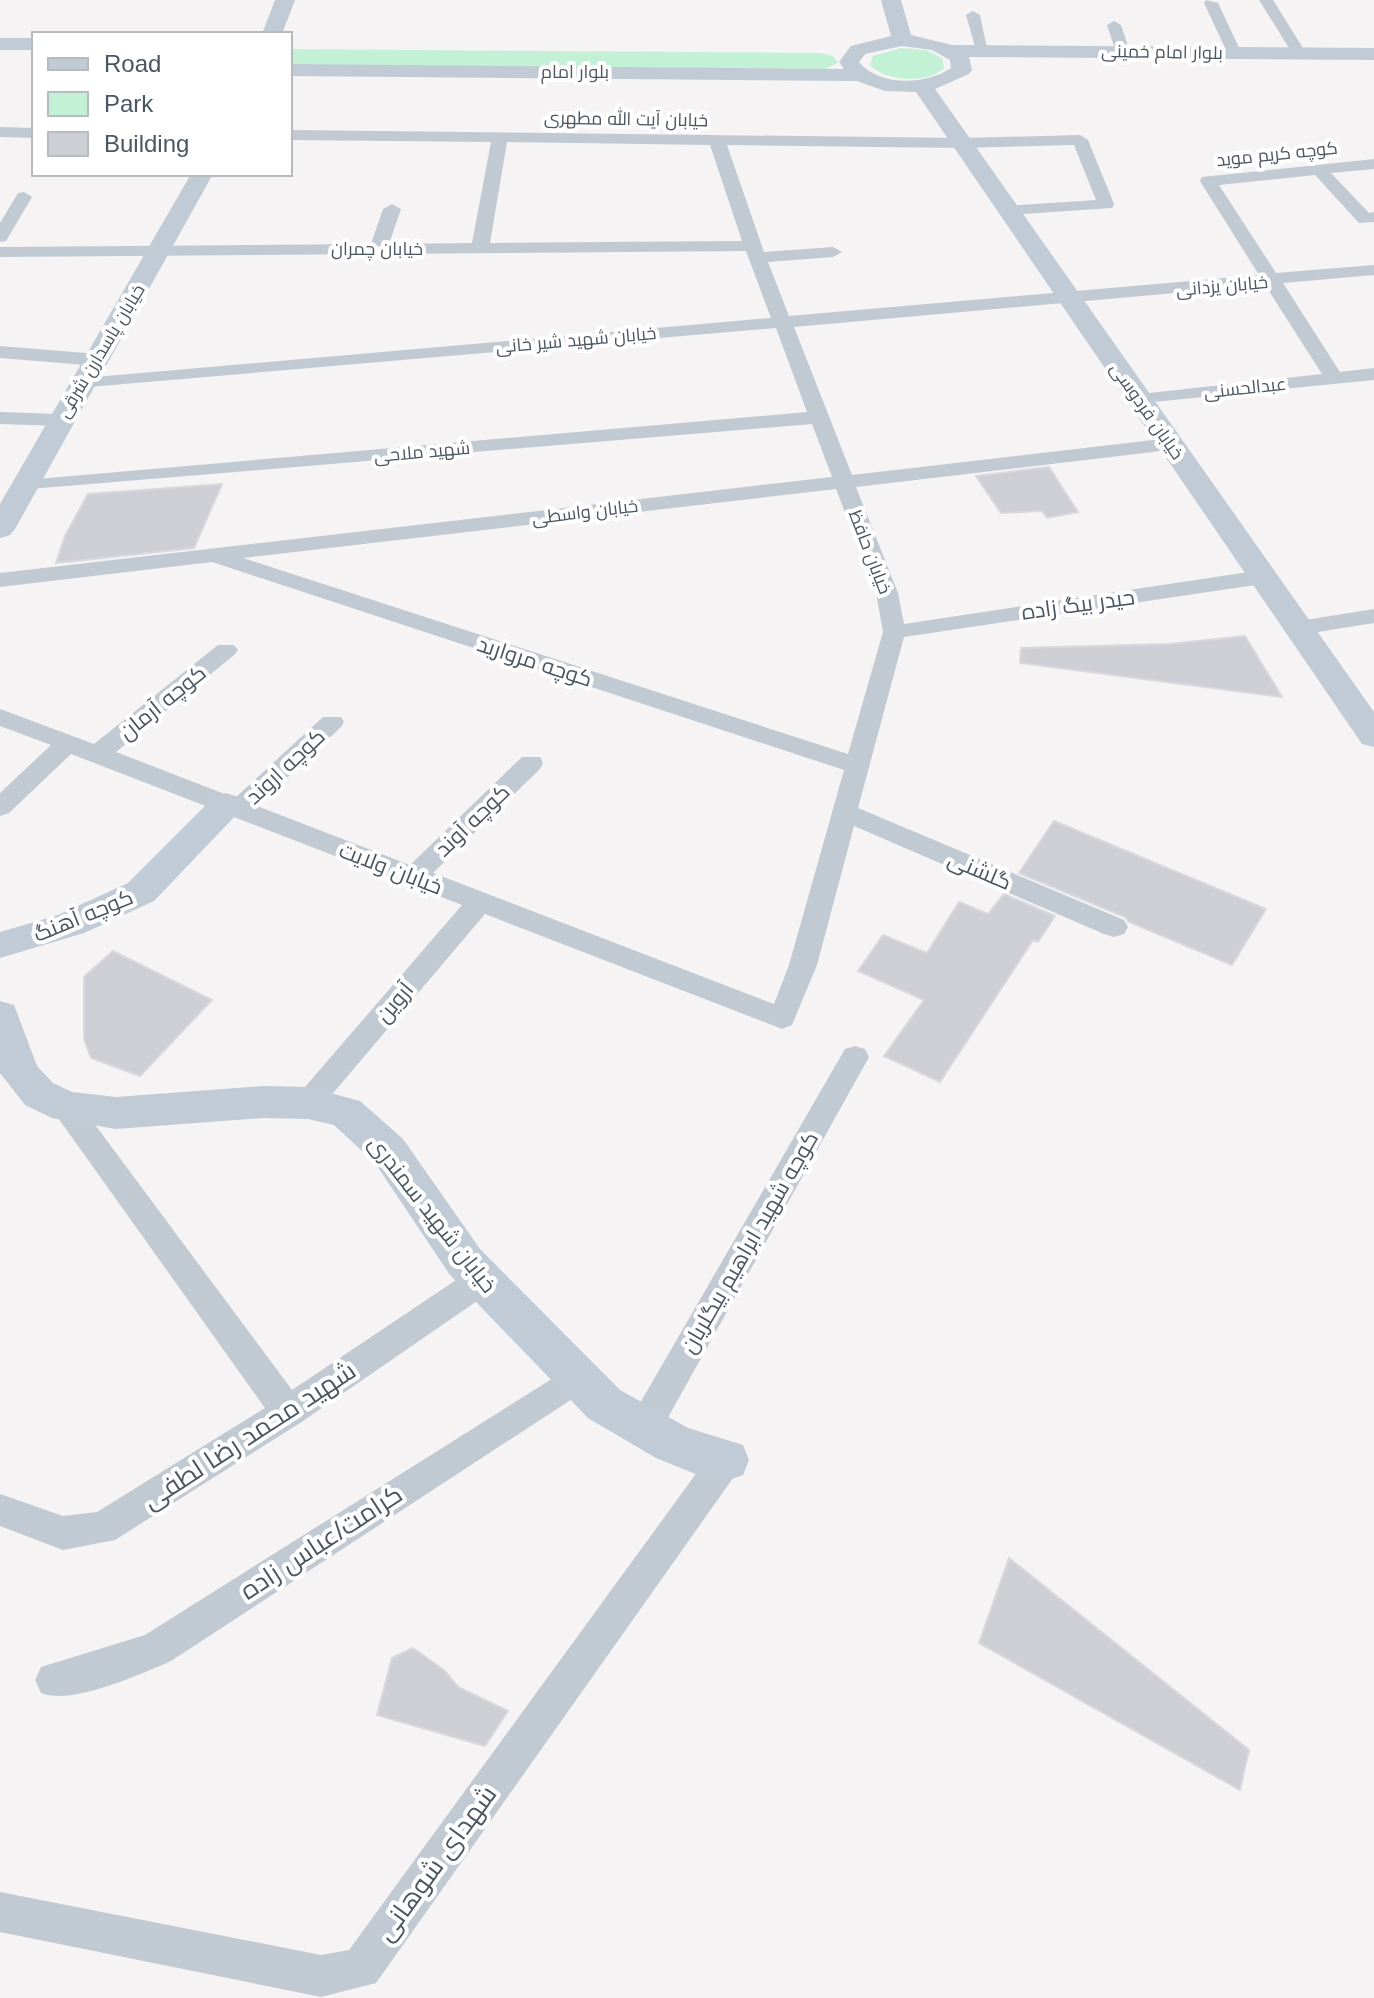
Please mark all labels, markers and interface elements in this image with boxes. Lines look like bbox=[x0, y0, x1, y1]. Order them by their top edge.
legend bbox=[32, 32, 292, 176]
street label: بلوار امام خمینی bbox=[1101, 41, 1223, 65]
text: Road bbox=[104, 50, 161, 77]
street label: بلوار امام bbox=[541, 62, 609, 84]
text: Park bbox=[104, 90, 154, 117]
street label: خیابان آیت الله مطهری bbox=[544, 106, 708, 131]
text: Building bbox=[104, 130, 189, 157]
street label: کوچه کریم موید bbox=[1215, 138, 1339, 172]
street label: خیابان چمران bbox=[331, 239, 423, 261]
street label: خیابان یزدانی bbox=[1175, 272, 1269, 301]
street label: خیابان پاسدارن شرقی bbox=[53, 281, 150, 422]
street label: خیابان شهید شیر خانی bbox=[495, 323, 657, 358]
street label: خیابان فردوسی bbox=[1105, 359, 1188, 464]
street label: عبدالحسنی bbox=[1203, 374, 1287, 403]
street label: شهید ملاحی bbox=[373, 438, 471, 467]
street label: خیابان واسطی bbox=[531, 496, 639, 529]
street label: خیابان حافظ bbox=[844, 507, 895, 597]
street label: حیدر بیگ زاده bbox=[1020, 584, 1136, 625]
street label: کوچه مروارید bbox=[474, 631, 596, 694]
street label: کوچه آرمان bbox=[114, 660, 212, 747]
street label: کوچه اروند bbox=[241, 724, 331, 811]
street label: کوچه آوند bbox=[430, 779, 516, 863]
street label: خیابان ولایت bbox=[336, 837, 446, 900]
street label: گلشنی bbox=[944, 846, 1015, 896]
street label: کوچه آهنگ bbox=[30, 884, 137, 949]
street label: آروین bbox=[370, 977, 419, 1028]
street label: کوچه شهید ابراهیم بیگلریان bbox=[676, 1127, 826, 1359]
street label: خیابان شهید سمندری bbox=[363, 1131, 502, 1298]
street label: شهید محمد رضا لطفی bbox=[137, 1355, 362, 1516]
street label: کرامت/عباس زاده bbox=[234, 1478, 408, 1606]
street label: شهدای شوهانی bbox=[370, 1779, 503, 1947]

